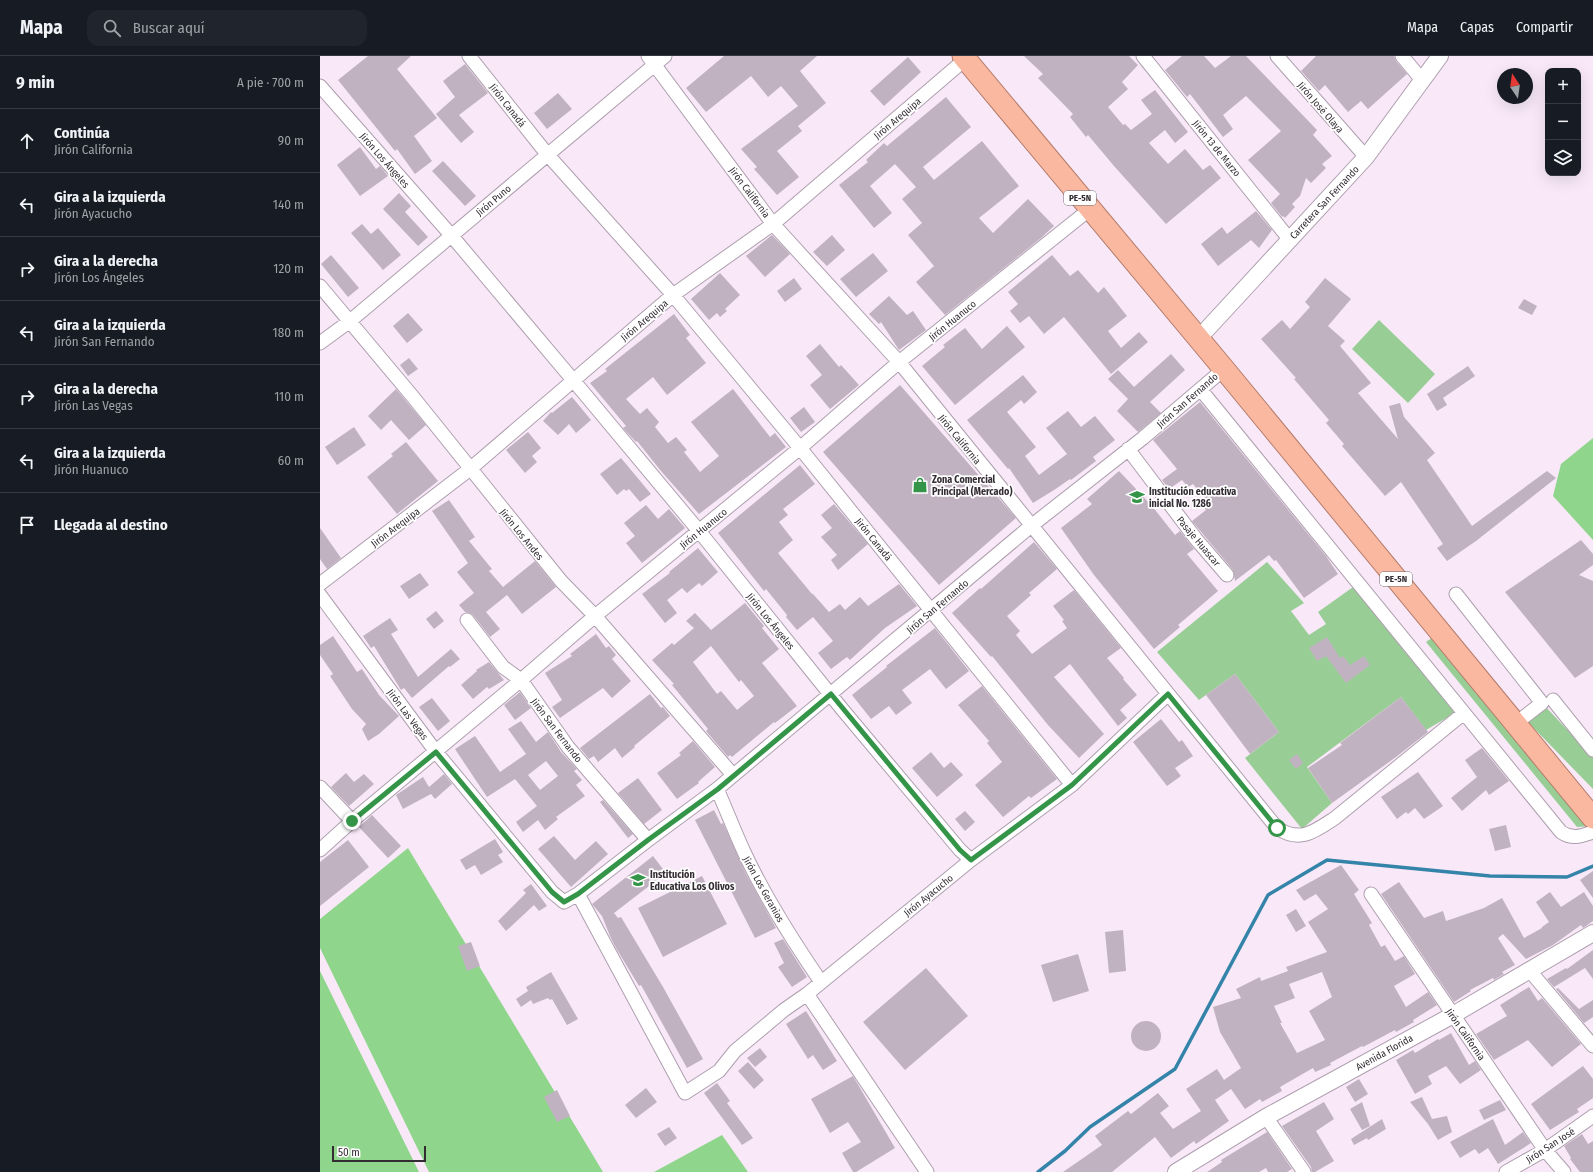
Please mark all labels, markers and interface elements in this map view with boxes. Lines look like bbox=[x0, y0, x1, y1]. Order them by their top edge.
search box bbox=[87, 10, 367, 46]
text: Mapa bbox=[20, 16, 63, 39]
icon: search bbox=[101, 17, 123, 39]
text: Buscar aquí bbox=[133, 19, 205, 37]
text: Mapa bbox=[1407, 19, 1438, 36]
text: Capas bbox=[1460, 19, 1494, 36]
text: Compartir bbox=[1516, 19, 1573, 36]
north arrow bbox=[1497, 68, 1533, 104]
map controls bbox=[1545, 68, 1581, 176]
button: + bbox=[1545, 68, 1581, 104]
text: 9 min bbox=[16, 72, 55, 93]
text: A pie · 700 m bbox=[237, 75, 304, 90]
street label: Jirón José Olaya bbox=[1295, 80, 1346, 136]
street label: Jirón Canadá bbox=[487, 82, 528, 130]
street label: Jirón Arequipa bbox=[872, 95, 924, 142]
button: − bbox=[1545, 104, 1581, 140]
street label: Jirón 13 de Marzo bbox=[1190, 118, 1243, 179]
text: Continúa bbox=[54, 124, 110, 142]
street label: Jirón Los Ángeles bbox=[357, 129, 413, 191]
icon: ahead bbox=[16, 130, 38, 152]
text: 90 m bbox=[278, 133, 304, 148]
button: layers bbox=[1545, 140, 1581, 176]
text: Jirón California bbox=[54, 142, 133, 157]
street label: Carretera San Fernando bbox=[1288, 163, 1362, 242]
street label: Jirón California bbox=[726, 165, 772, 221]
street label: Jirón Puno bbox=[474, 183, 514, 219]
text: Gira a la izquierda bbox=[54, 188, 166, 206]
road number: PE-5N bbox=[1064, 191, 1096, 205]
icon: left bbox=[16, 194, 38, 216]
text: 140 m bbox=[273, 197, 304, 212]
text: Jirón Ayacucho bbox=[54, 206, 132, 221]
text: Gira a la derecha bbox=[54, 252, 158, 270]
icon: right bbox=[16, 258, 38, 280]
text: 120 m bbox=[273, 261, 304, 276]
text: Jirón Los Ángeles bbox=[54, 270, 144, 285]
street label: Jirón Arequipa bbox=[619, 297, 671, 344]
street label: Jirón Huanuco bbox=[927, 298, 979, 343]
text: Gira a la izquierda bbox=[54, 316, 166, 334]
icon: left bbox=[16, 322, 38, 344]
text: 180 m bbox=[273, 325, 304, 340]
text: Jirón San Fernando bbox=[54, 334, 155, 349]
street label: Jirón San Fernando bbox=[1155, 371, 1221, 431]
text: Gira a la derecha bbox=[54, 380, 158, 398]
icon: right bbox=[16, 386, 38, 408]
text: 110 m bbox=[274, 389, 304, 404]
text: Jirón Las Vegas bbox=[54, 398, 133, 413]
street label: Jirón California bbox=[935, 412, 983, 467]
text: Gira a la izquierda bbox=[54, 444, 166, 462]
icon: left bbox=[16, 450, 38, 472]
text: 60 m bbox=[278, 453, 304, 468]
text: Jirón Huanuco bbox=[54, 462, 129, 477]
place label: Zona Comercial Principal (Mercado) bbox=[932, 474, 1012, 498]
shop icon: Zona Comercial Principal (Mercado) bbox=[911, 476, 929, 494]
place label: Institución educativa inicial No. 1286 bbox=[1149, 485, 1236, 510]
school or university icon: Institución educativa inicial No. 1286 bbox=[1128, 488, 1146, 506]
street label: Jirón Arequipa bbox=[369, 506, 422, 550]
street label: Jirón Huanuco bbox=[678, 506, 730, 551]
street label: Jirón Los Andes bbox=[497, 507, 546, 563]
icon: arrive bbox=[16, 514, 38, 536]
street label: Pasaje Huascar bbox=[1174, 514, 1223, 569]
text: Llegada al destino bbox=[54, 516, 168, 534]
street label: Jirón Canadá bbox=[852, 516, 894, 564]
road number: PE-5N bbox=[1380, 572, 1412, 586]
street label: Jirón San Fernando bbox=[904, 577, 971, 636]
street label: Jirón Los Ángeles bbox=[744, 590, 798, 652]
street label: Jirón Las Vegas bbox=[384, 687, 430, 742]
street label: Jirón San Fernando bbox=[528, 696, 584, 765]
route end bbox=[343, 812, 361, 830]
route start bbox=[1268, 819, 1286, 837]
street label: Jirón Los Geranios bbox=[740, 854, 786, 925]
place label: Institución Educativa Los Olivos bbox=[650, 868, 735, 893]
school or university icon: Institución Educativa Los Olivos bbox=[629, 871, 647, 889]
street label: Jirón Ayacucho bbox=[902, 872, 956, 919]
street label: Jirón California bbox=[1443, 1006, 1488, 1063]
street label: Avenida Florida bbox=[1354, 1032, 1415, 1073]
street label: Jirón San José bbox=[1524, 1126, 1577, 1166]
scale bar bbox=[332, 1144, 426, 1163]
text: 50 m bbox=[338, 1146, 360, 1159]

